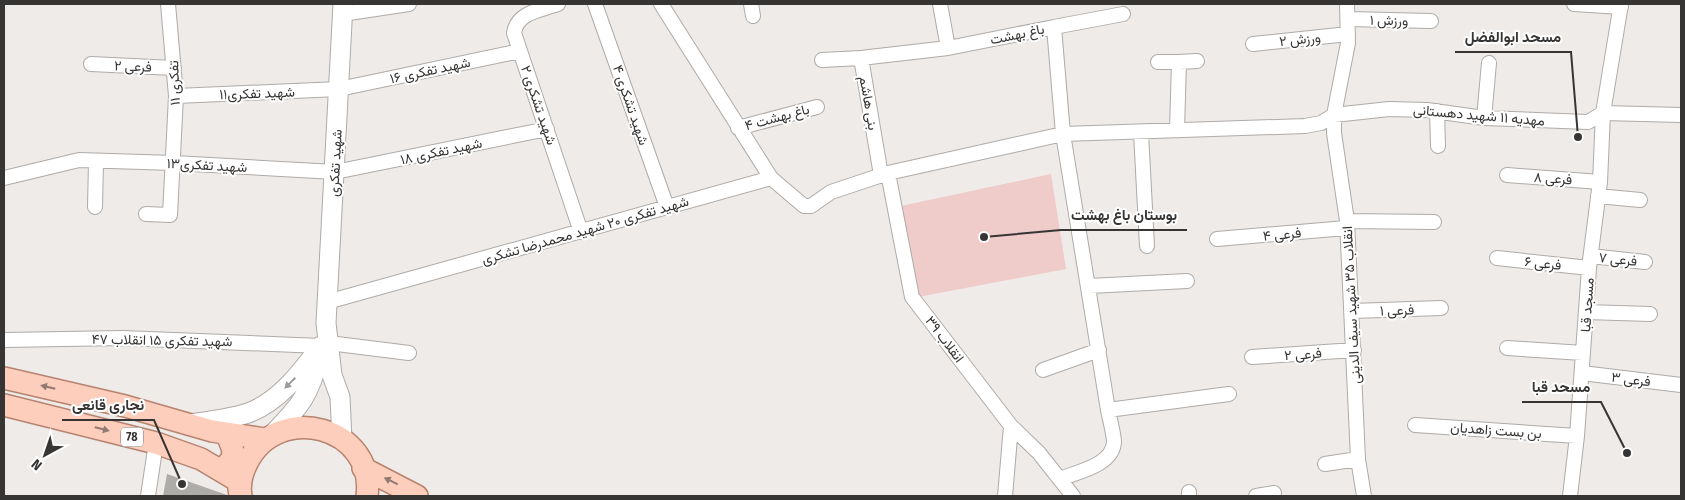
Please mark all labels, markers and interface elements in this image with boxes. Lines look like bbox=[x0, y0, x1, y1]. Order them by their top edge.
street label: ورزش ۱ bbox=[1370, 12, 1408, 29]
street label: باغ بهشت bbox=[988, 20, 1046, 50]
callout: مسحد ابوالفضل bbox=[1455, 22, 1571, 52]
text: مسحد ابوالفضل bbox=[1465, 28, 1561, 46]
street label: ورزش ۲ bbox=[1278, 29, 1322, 50]
street label: شهید تفکری ۱۶ bbox=[388, 54, 472, 87]
street label: فرعی ۲ bbox=[114, 57, 152, 76]
street label: تفکری ۱۱ bbox=[165, 60, 184, 106]
street label: شهید تشکری ۲ bbox=[517, 63, 560, 147]
street label: شهید تشکری ۴ bbox=[609, 63, 652, 147]
street label: بنی هاشم bbox=[855, 75, 882, 131]
street label: شهید تفکری۱۱ bbox=[219, 84, 295, 103]
street label: باغ بهشت ۴ bbox=[743, 101, 812, 136]
street label: مهدیه ۱۱ شهید دهستانی bbox=[1412, 101, 1546, 130]
street label: شهید تفکری bbox=[325, 129, 346, 197]
street label: شهید تفکری ۱۸ bbox=[399, 135, 484, 168]
street label: شهید تفکری۱۳ bbox=[166, 155, 248, 176]
street label: فرعی ۸ bbox=[1533, 169, 1573, 188]
street label: شهید تفکری ۲۰ شهید محمدرضا تشکری bbox=[480, 193, 691, 268]
callout: بوستان باغ بهشت bbox=[1061, 200, 1187, 230]
text: بوستان باغ بهشت bbox=[1071, 206, 1177, 225]
street label: فرعی ۴ bbox=[1262, 224, 1302, 245]
street label: انقلاب ۳۵ شهید سیف الدینی bbox=[1339, 226, 1364, 384]
street label: فرعی ۷ bbox=[1598, 249, 1638, 270]
street label: فرعی ۶ bbox=[1524, 253, 1562, 274]
street label: مسجد قبا bbox=[1577, 277, 1598, 333]
street label: فرعی ۱ bbox=[1380, 301, 1415, 320]
street label: انقلاب ۳۹ bbox=[922, 313, 968, 366]
street label: شهید تفکری ۱۵ انقلاب ۴۷ bbox=[91, 331, 233, 350]
street label: فرعی ۲ bbox=[1284, 345, 1322, 364]
street label: فرعی ۳ bbox=[1610, 369, 1652, 390]
callout: مسحد قبا bbox=[1522, 372, 1601, 402]
one-way arrow bbox=[284, 377, 296, 389]
text: مسحد قبا bbox=[1532, 378, 1590, 396]
one-way arrow bbox=[40, 383, 55, 391]
callout: نجاری قانعی bbox=[62, 390, 154, 420]
text: نجاری قانعی bbox=[72, 396, 144, 414]
street label: بن بست زاهدیان bbox=[1450, 419, 1542, 442]
one-way arrow bbox=[95, 425, 110, 433]
road number: 78 bbox=[121, 428, 143, 447]
north arrow bbox=[20, 430, 70, 480]
text: N bbox=[28, 455, 46, 474]
one-way arrow bbox=[384, 477, 398, 485]

